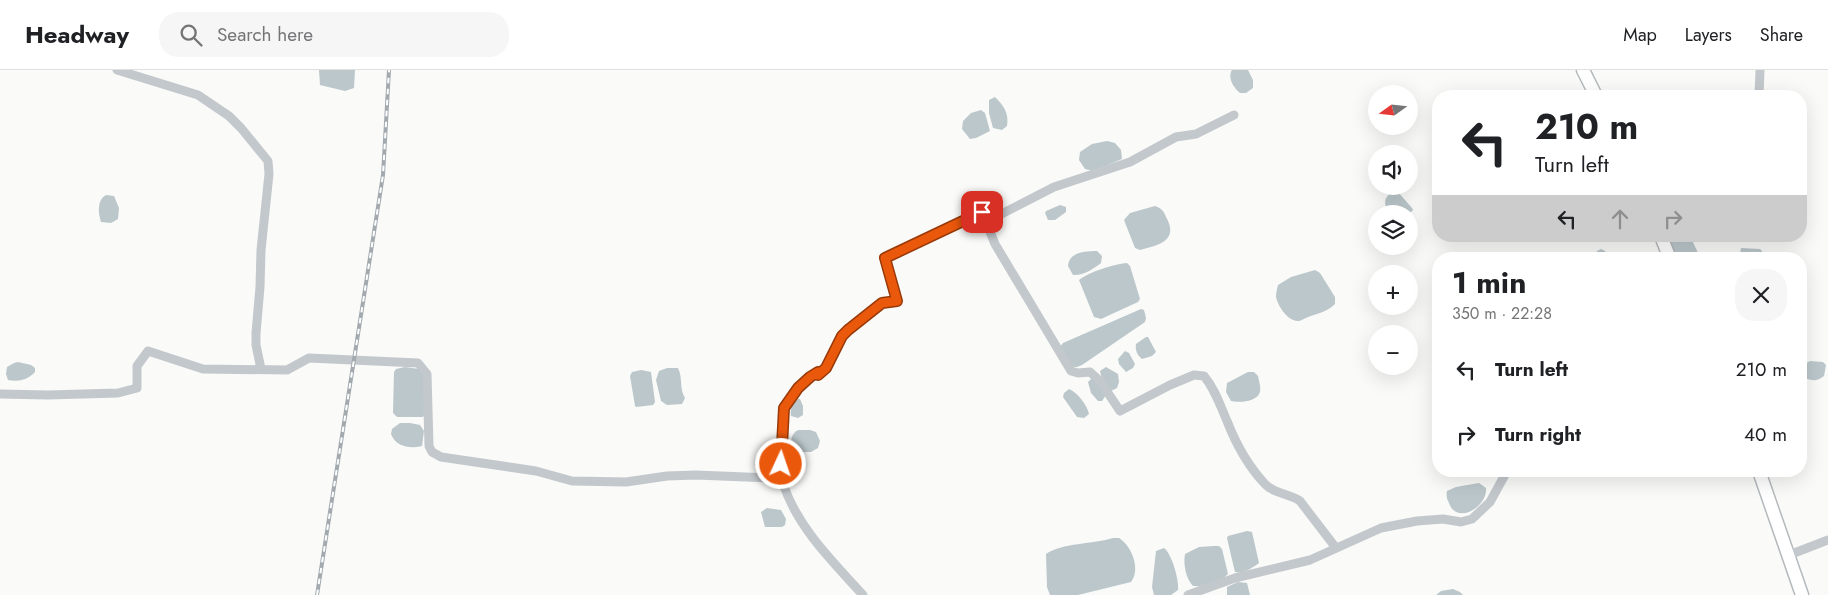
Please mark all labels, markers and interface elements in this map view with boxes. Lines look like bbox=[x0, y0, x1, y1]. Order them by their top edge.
search box bbox=[159, 12, 509, 57]
text: Headway bbox=[25, 17, 129, 52]
icon: search bbox=[177, 21, 205, 49]
text: Search here bbox=[217, 21, 313, 48]
text: Map bbox=[1623, 22, 1657, 48]
text: Layers bbox=[1685, 22, 1732, 48]
text: Share bbox=[1760, 22, 1803, 48]
north arrow bbox=[1368, 85, 1418, 135]
map controls bbox=[1368, 85, 1418, 375]
text: 210 m bbox=[1535, 102, 1638, 152]
icon: left bbox=[1452, 110, 1517, 175]
button: sound bbox=[1368, 145, 1418, 195]
text: Turn left bbox=[1535, 148, 1609, 180]
pin bbox=[961, 191, 1003, 233]
icon: arrive bbox=[968, 198, 996, 226]
button: layers bbox=[1368, 205, 1418, 255]
icon: left bbox=[1553, 205, 1581, 233]
icon: ahead bbox=[1606, 205, 1634, 233]
icon: right bbox=[1659, 205, 1687, 233]
text: 1 min bbox=[1452, 261, 1526, 304]
button: + bbox=[1368, 265, 1418, 315]
button: close bbox=[1735, 269, 1787, 321]
text: 350 m · 22:28 bbox=[1452, 302, 1552, 325]
button: − bbox=[1368, 325, 1418, 375]
icon: left bbox=[1452, 356, 1480, 384]
text: Turn left bbox=[1495, 356, 1568, 383]
text: 210 m bbox=[1736, 356, 1787, 383]
icon: right bbox=[1452, 421, 1480, 449]
text: Turn right bbox=[1495, 421, 1581, 448]
text: 40 m bbox=[1744, 421, 1787, 448]
position arrow bbox=[754, 437, 806, 489]

